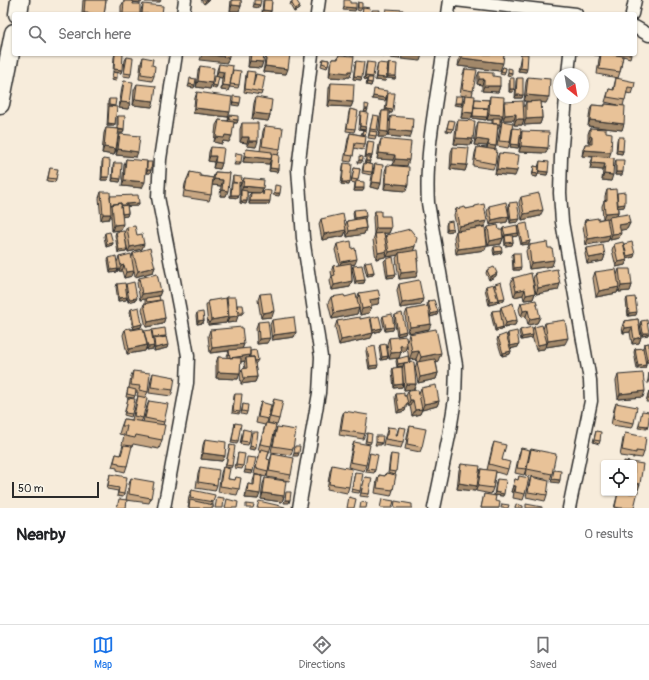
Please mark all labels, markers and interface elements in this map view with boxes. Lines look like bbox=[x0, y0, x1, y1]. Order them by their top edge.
search box bbox=[12, 12, 637, 56]
icon: search bbox=[26, 23, 48, 45]
text: Search here bbox=[58, 25, 131, 44]
north arrow bbox=[553, 68, 589, 104]
map controls bbox=[601, 460, 637, 496]
button: locate bbox=[601, 460, 637, 496]
scale bar bbox=[12, 480, 99, 499]
text: 50 m bbox=[18, 482, 44, 495]
text: Nearby bbox=[16, 524, 65, 545]
text: 0 results bbox=[584, 526, 633, 542]
tab: Map bbox=[92, 634, 114, 671]
tab: Directions bbox=[298, 634, 345, 671]
tab: Saved bbox=[530, 634, 557, 671]

